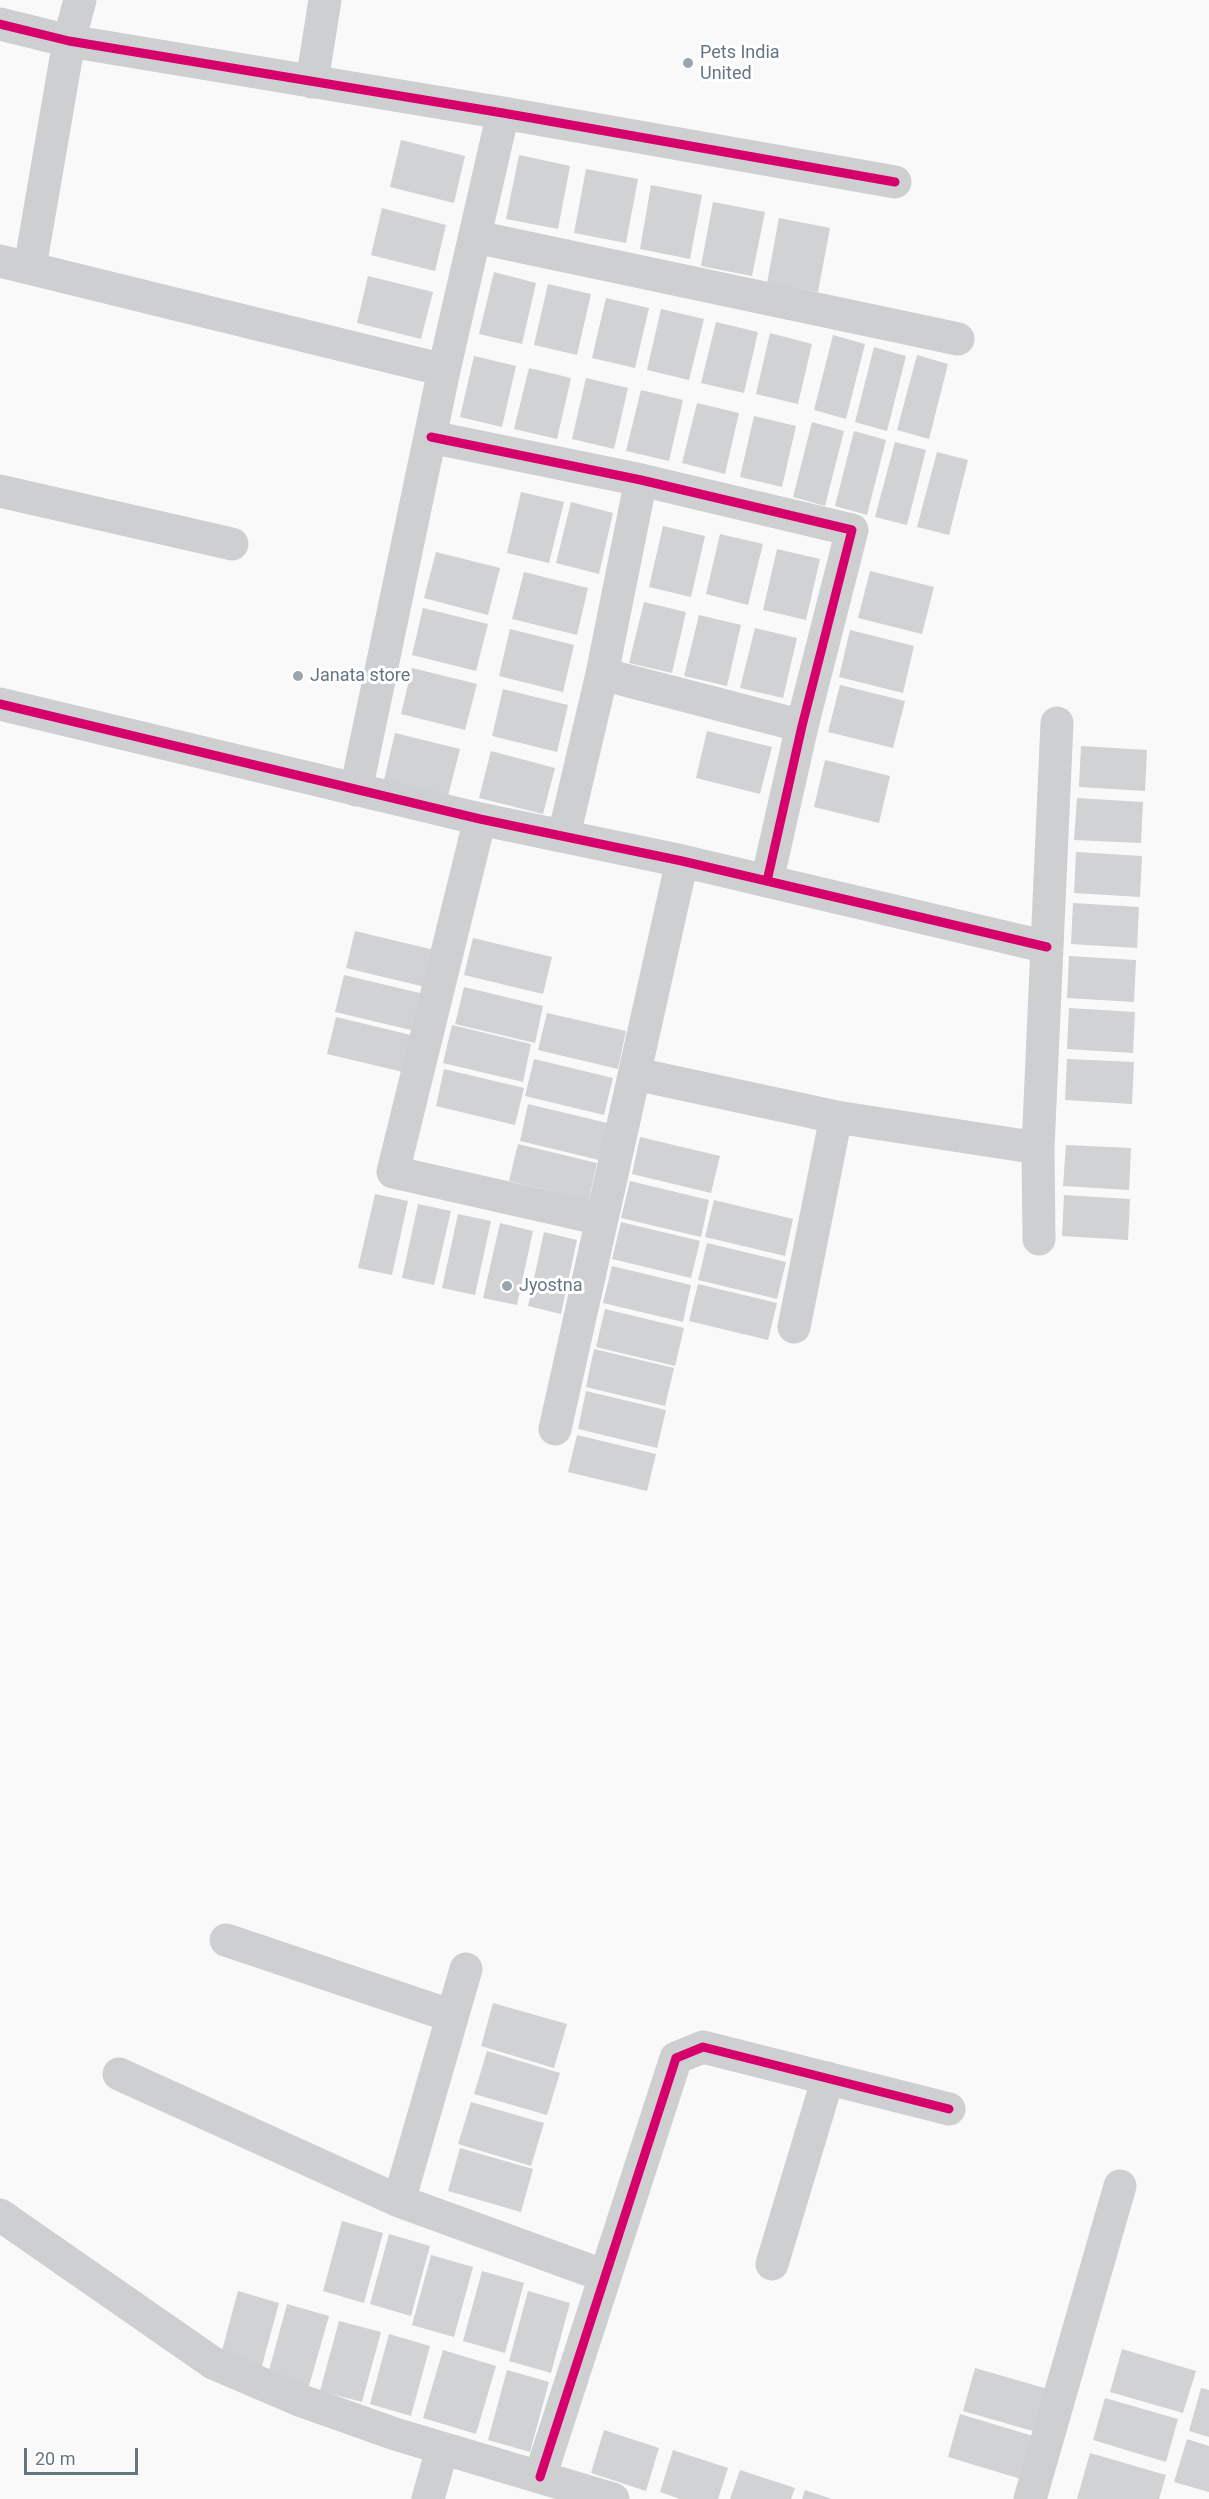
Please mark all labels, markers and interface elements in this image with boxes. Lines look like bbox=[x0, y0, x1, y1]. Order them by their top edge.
place label: Pets India United bbox=[700, 42, 780, 84]
marker: Pets India United bbox=[681, 56, 695, 70]
place label: Janata store bbox=[310, 665, 410, 687]
marker: Janata store bbox=[291, 669, 305, 683]
place label: Jyostna bbox=[519, 1275, 582, 1297]
marker: Jyostna bbox=[500, 1279, 514, 1293]
scale bar bbox=[27, 2436, 141, 2474]
text: 20 m bbox=[35, 2448, 75, 2469]

